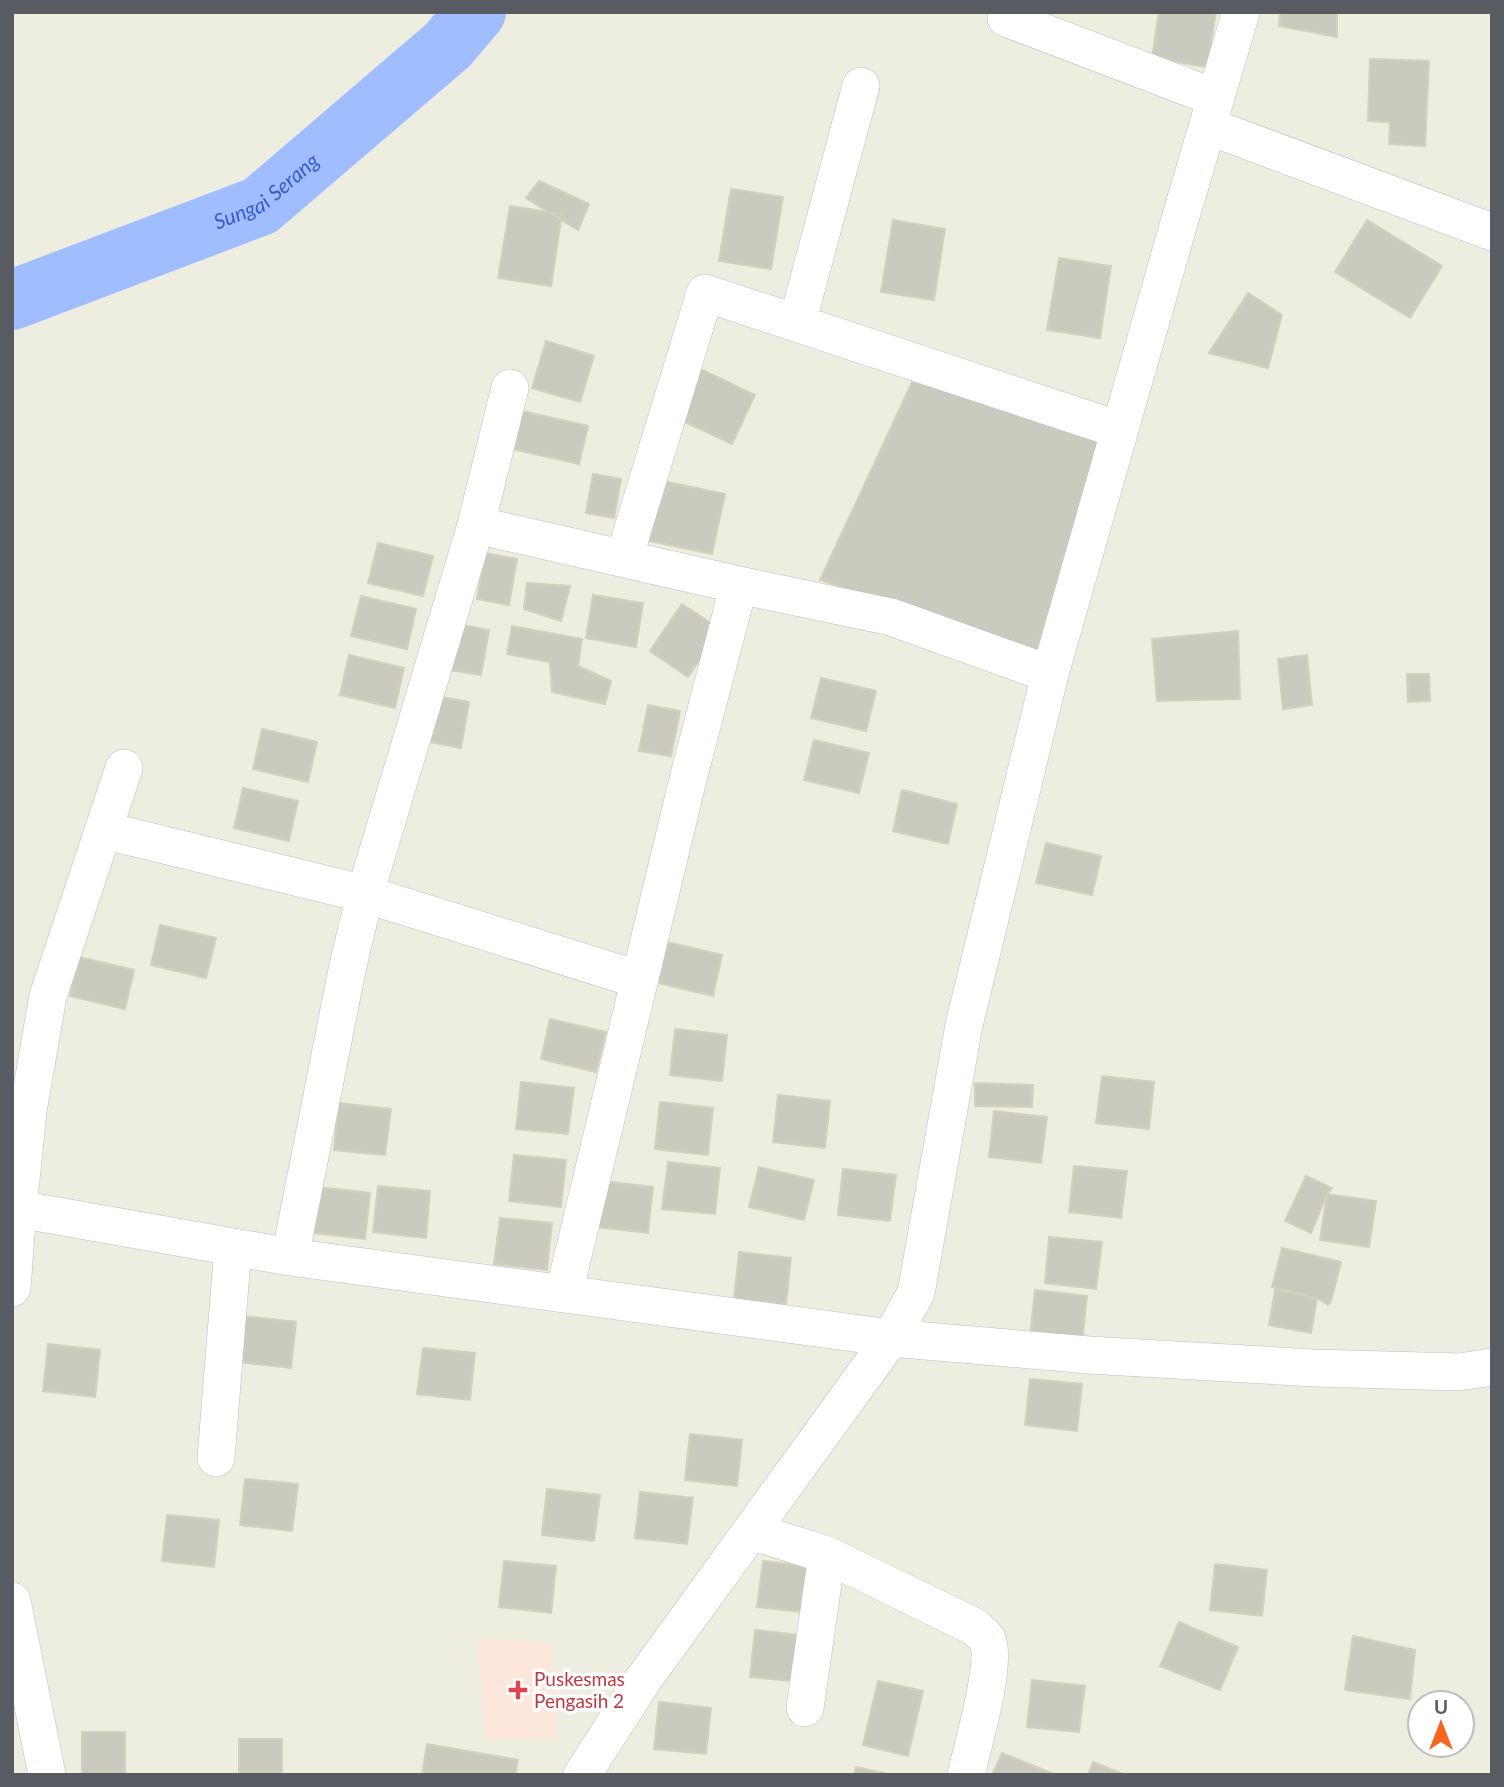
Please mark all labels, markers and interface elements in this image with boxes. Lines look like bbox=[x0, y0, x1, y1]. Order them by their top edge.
water label: Sungai Serang bbox=[210, 147, 324, 233]
place label: Puskesmas Pengasih 2 bbox=[534, 1667, 625, 1712]
marker: Puskesmas Pengasih 2 bbox=[508, 1680, 528, 1700]
north arrow bbox=[1406, 1689, 1476, 1759]
text: U bbox=[1434, 1695, 1448, 1718]

